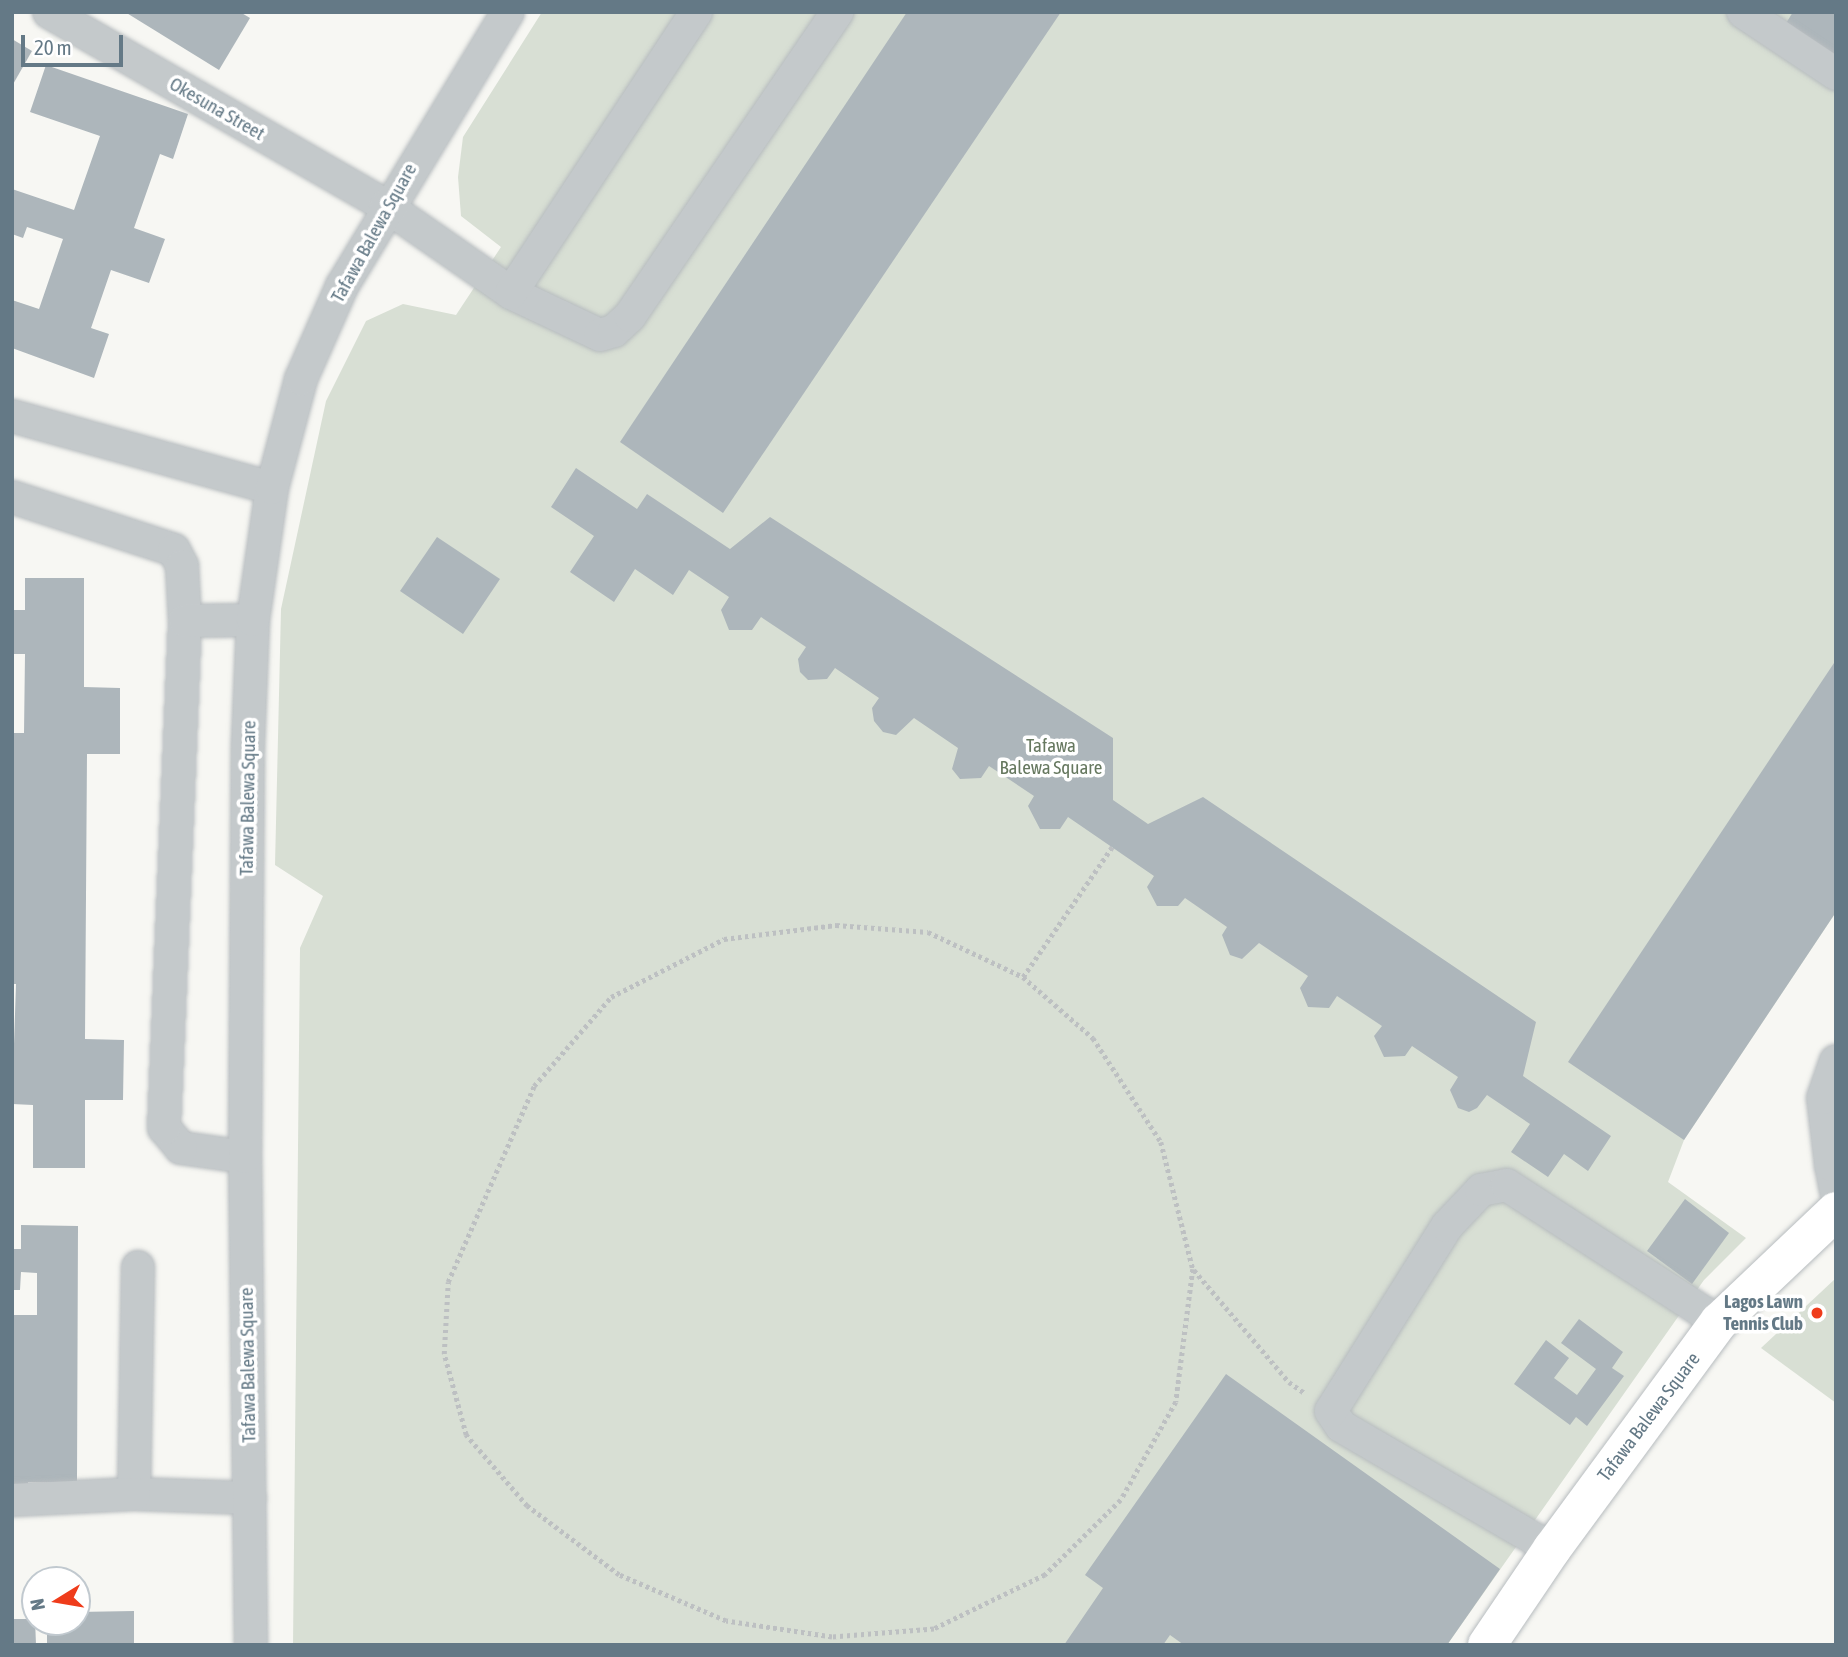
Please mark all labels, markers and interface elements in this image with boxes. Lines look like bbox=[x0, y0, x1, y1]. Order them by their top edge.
scale bar bbox=[24, 21, 126, 65]
text: 20 m bbox=[34, 35, 72, 59]
street label: Okesuna Street bbox=[165, 73, 269, 145]
street label: Tafawa Balewa Square bbox=[326, 159, 422, 307]
street label: Tafawa Balewa Square bbox=[235, 720, 261, 876]
park label: Tafawa Balewa Square bbox=[1000, 735, 1102, 779]
street label: Tafawa Balewa Square bbox=[235, 1287, 261, 1443]
place label: Lagos Lawn Tennis Club bbox=[1723, 1291, 1803, 1335]
marker: Lagos Lawn Tennis Club bbox=[1809, 1305, 1825, 1321]
street label: Tafawa Balewa Square bbox=[1593, 1348, 1705, 1486]
north arrow bbox=[21, 1566, 91, 1636]
text: N bbox=[25, 1597, 49, 1612]

